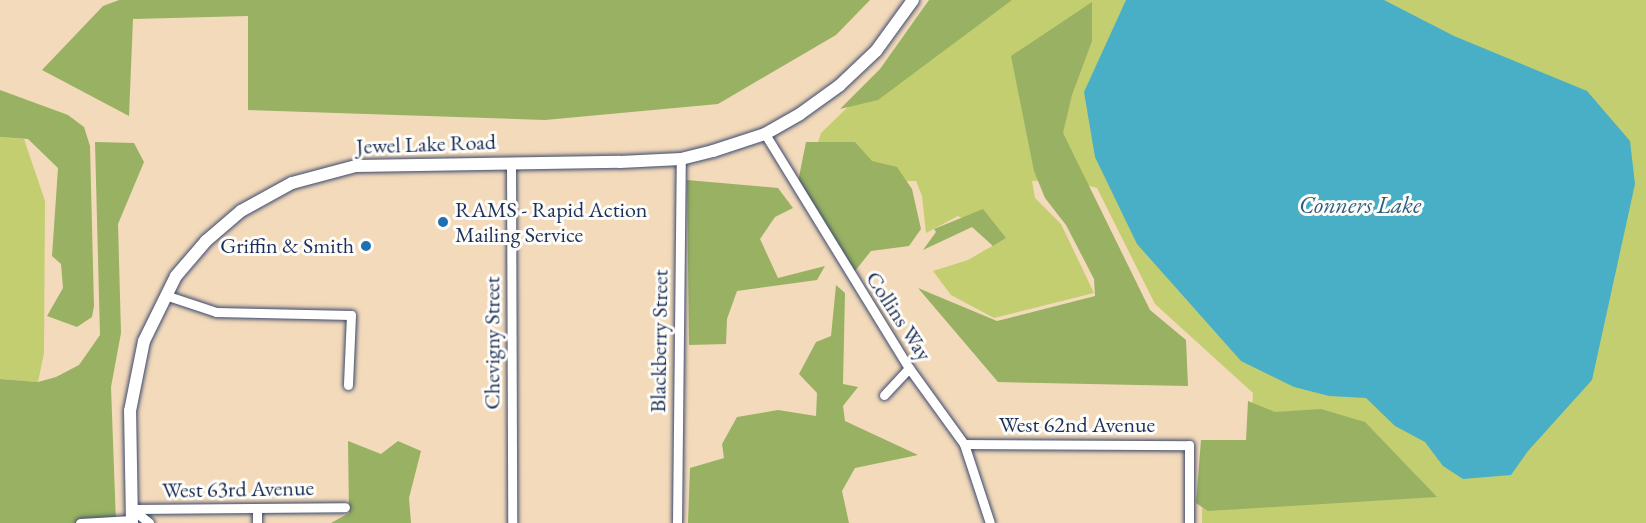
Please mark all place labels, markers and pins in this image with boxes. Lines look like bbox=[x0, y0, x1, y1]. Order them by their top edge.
place label: RAMS - Rapid Action Mailing Service bbox=[455, 196, 647, 248]
marker: RAMS - Rapid Action Mailing Service bbox=[436, 215, 450, 229]
place label: Griffin & Smith bbox=[220, 233, 354, 259]
marker: Griffin & Smith bbox=[359, 239, 373, 253]

